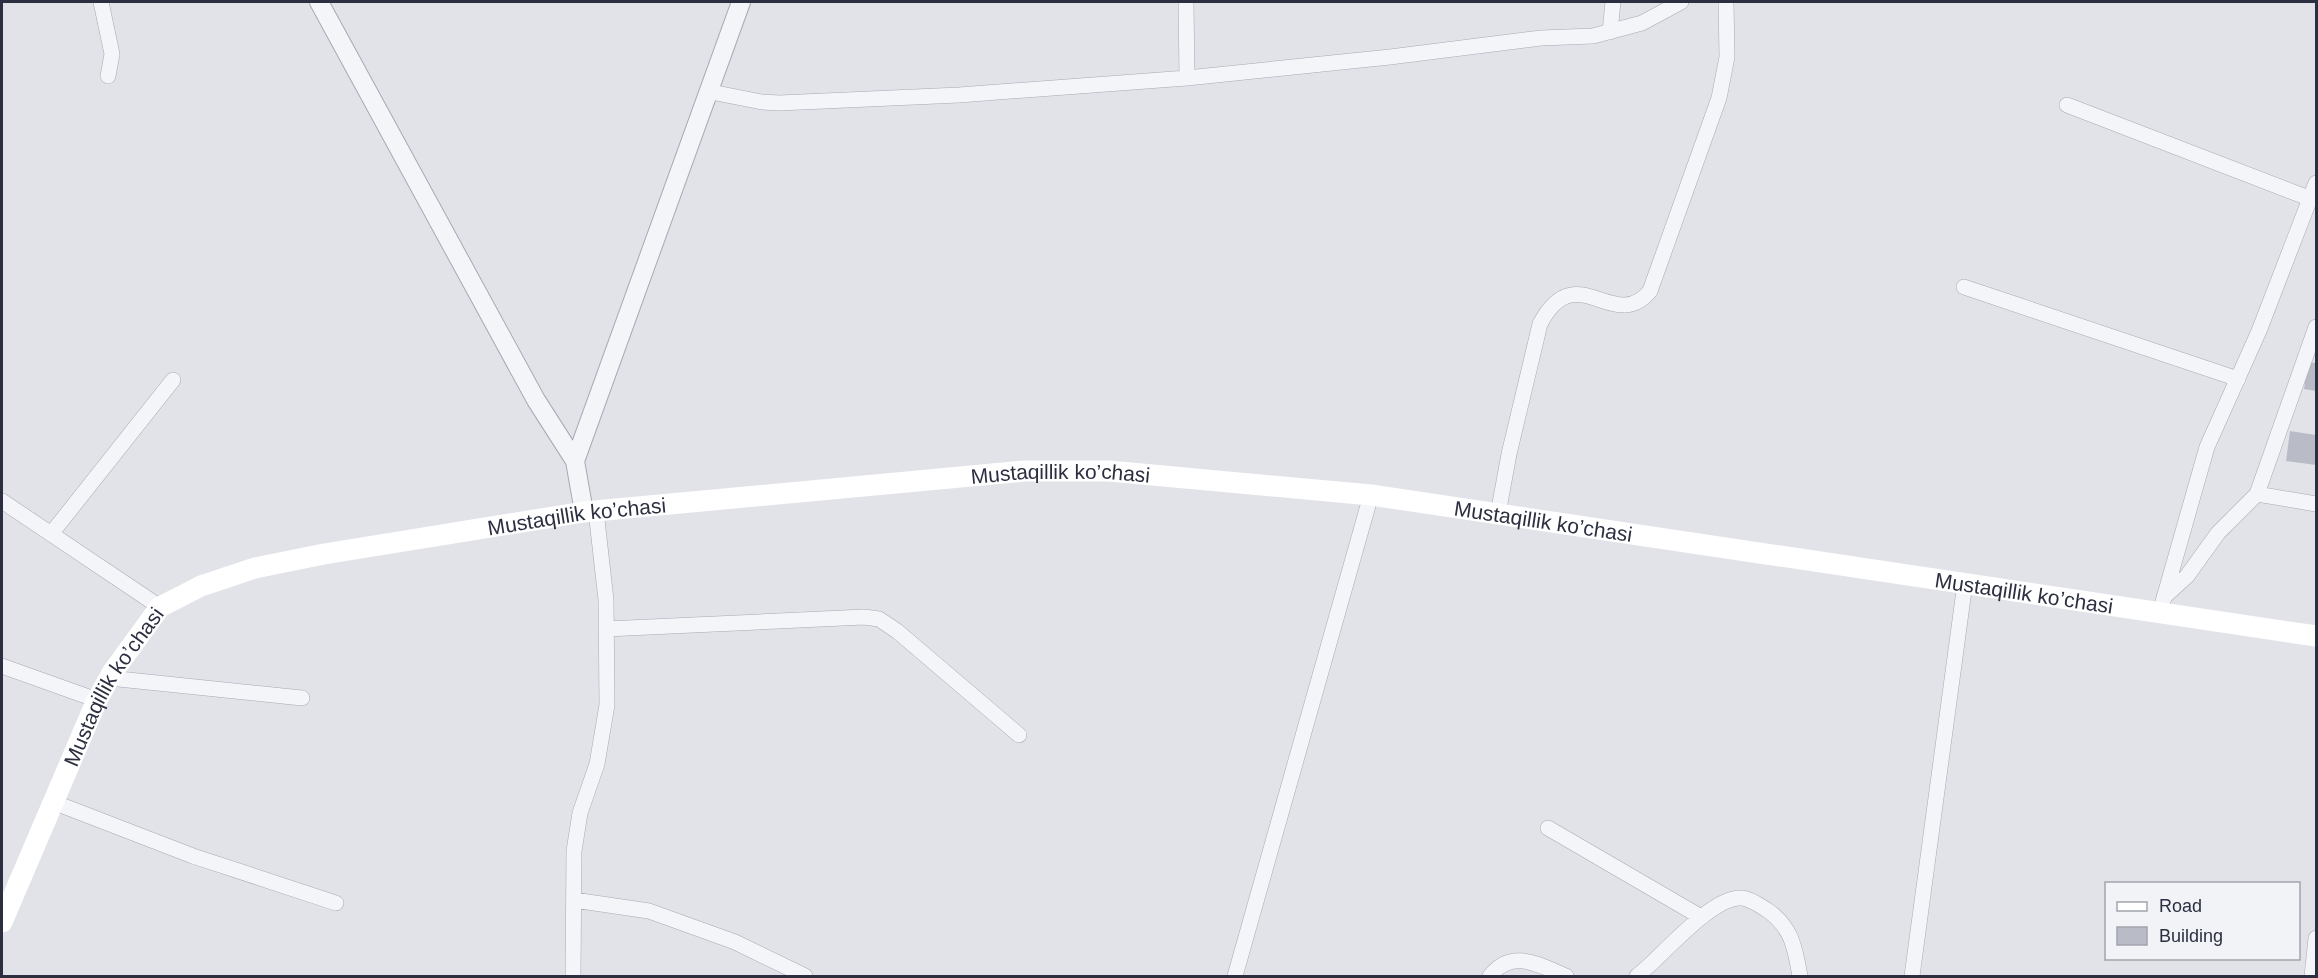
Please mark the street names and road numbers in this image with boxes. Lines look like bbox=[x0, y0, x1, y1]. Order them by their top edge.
street label: Mustaqillik ko’chasi bbox=[970, 459, 1151, 488]
street label: Mustaqillik ko’chasi bbox=[486, 493, 667, 539]
street label: Mustaqillik ko’chasi bbox=[1453, 496, 1634, 545]
street label: Mustaqillik ko’chasi bbox=[1933, 568, 2115, 617]
street label: Mustaqillik ko’chasi bbox=[59, 603, 168, 769]

